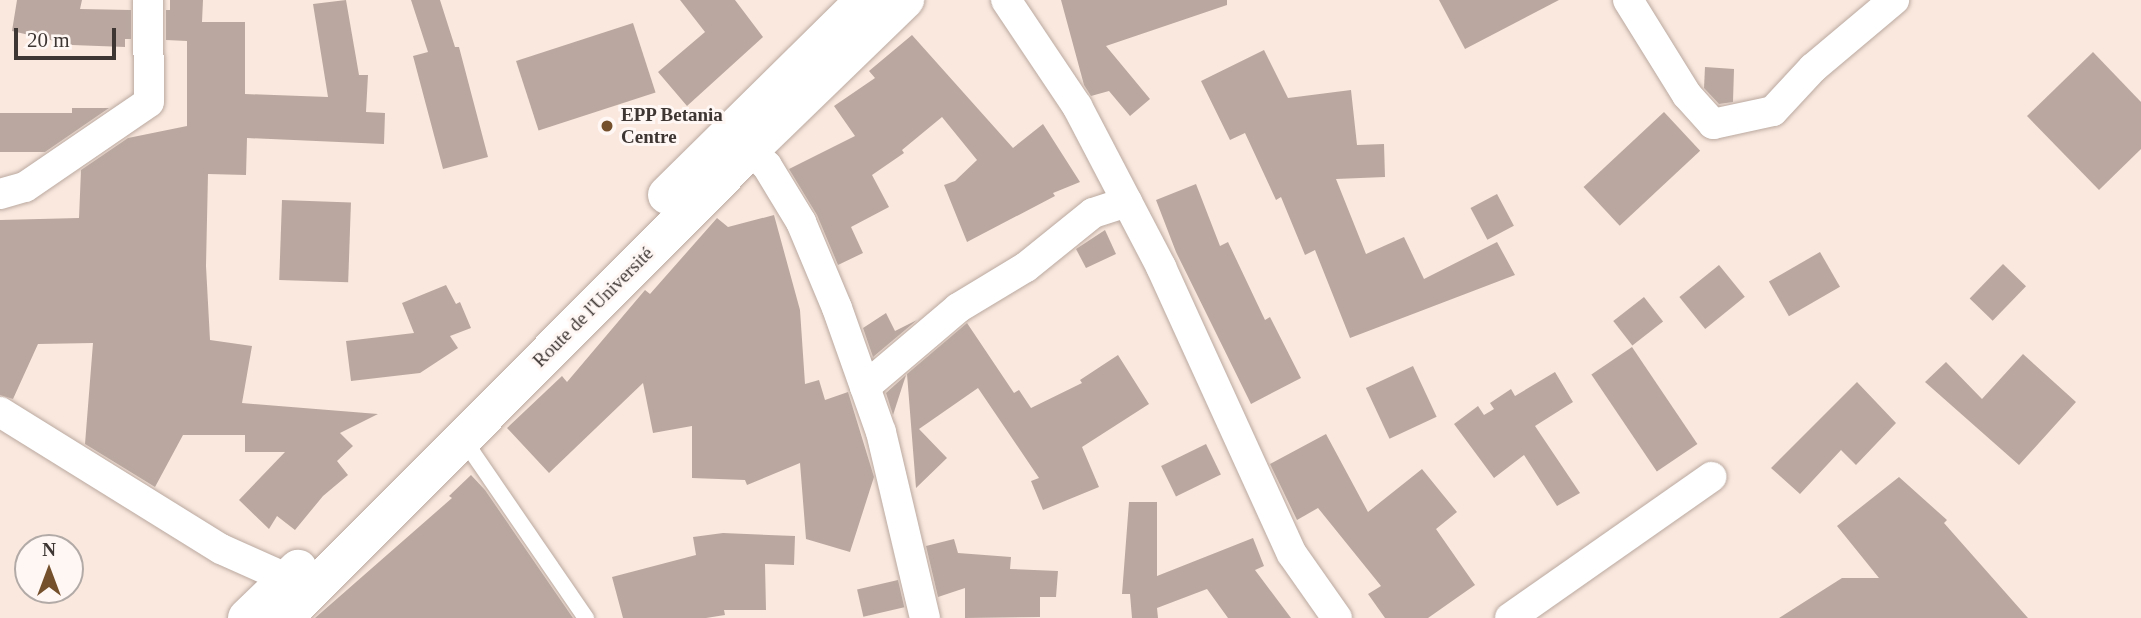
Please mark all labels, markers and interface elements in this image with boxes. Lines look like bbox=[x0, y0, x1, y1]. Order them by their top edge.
scale bar bbox=[18, 14, 119, 58]
text: 20 m bbox=[27, 28, 70, 52]
place label: EPP Betania Centre bbox=[621, 104, 724, 148]
marker: EPP Betania Centre bbox=[599, 118, 615, 134]
street label: Route de l'Université bbox=[528, 242, 658, 372]
north arrow bbox=[14, 534, 84, 604]
text: N bbox=[42, 539, 56, 560]

